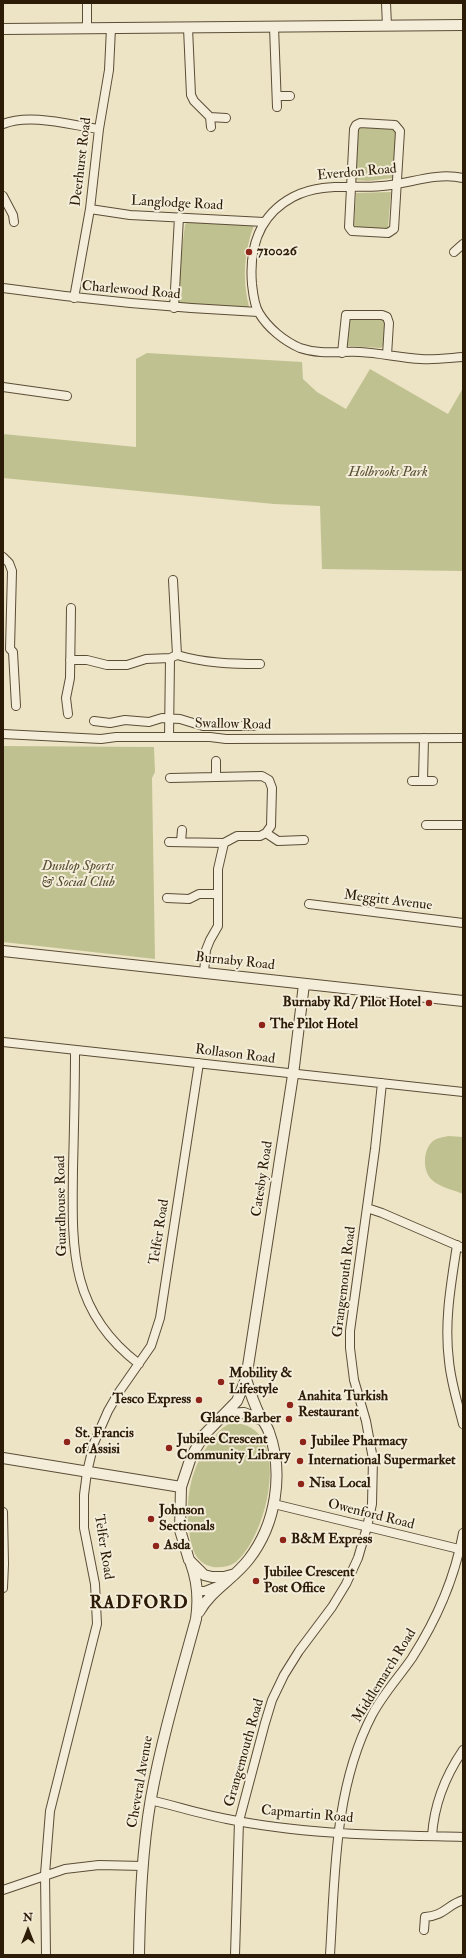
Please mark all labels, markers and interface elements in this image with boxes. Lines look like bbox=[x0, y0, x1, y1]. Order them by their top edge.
street label: Deerhurst Road bbox=[68, 117, 96, 207]
street label: Everdon Road bbox=[317, 161, 397, 185]
street label: Langlodge Road bbox=[131, 193, 223, 215]
place label: 710026 bbox=[257, 244, 297, 260]
marker: 710026 bbox=[244, 247, 254, 257]
street label: Charlewood Road bbox=[81, 278, 181, 304]
park label: Holbrooks Park bbox=[348, 465, 428, 481]
street label: Swallow Road bbox=[195, 716, 271, 734]
park label: Dunlop Sports & Social Club bbox=[41, 859, 115, 892]
street label: Meggitt Avenue bbox=[343, 887, 433, 915]
street label: Burnaby Road bbox=[194, 949, 276, 975]
place label: Burnaby Rd / Pilot Hotel bbox=[283, 995, 421, 1011]
marker: Burnaby Rd / Pilot Hotel bbox=[424, 998, 434, 1008]
place label: The Pilot Hotel bbox=[270, 1017, 358, 1033]
marker: The Pilot Hotel bbox=[257, 1020, 267, 1030]
street label: Rollason Road bbox=[194, 1042, 276, 1068]
street label: Catesby Road bbox=[249, 1140, 277, 1218]
street label: Guardhouse Road bbox=[53, 1155, 71, 1257]
street label: Telfer Road bbox=[147, 1198, 173, 1266]
street label: Grangemouth Road bbox=[330, 1226, 360, 1338]
place label: Mobility & Lifestyle bbox=[229, 1366, 292, 1398]
marker: Mobility & Lifestyle bbox=[216, 1377, 226, 1387]
place label: Anahita Turkish Restaurant bbox=[298, 1389, 388, 1422]
place label: Tesco Express bbox=[112, 1392, 191, 1408]
marker: Tesco Express bbox=[194, 1395, 204, 1405]
marker: Anahita Turkish Restaurant bbox=[285, 1400, 295, 1410]
place label: Glance Barber bbox=[200, 1411, 281, 1427]
marker: Glance Barber bbox=[284, 1414, 294, 1424]
place label: St. Francis of Assisi bbox=[75, 1426, 134, 1458]
place label: Jubilee Crescent Community Library bbox=[177, 1432, 290, 1464]
place label: Jubilee Pharmacy bbox=[311, 1434, 407, 1450]
marker: St. Francis of Assisi bbox=[62, 1437, 72, 1447]
marker: Jubilee Pharmacy bbox=[298, 1437, 308, 1447]
marker: Jubilee Crescent Community Library bbox=[164, 1443, 174, 1453]
place label: International Supermarket bbox=[308, 1453, 456, 1469]
marker: International Supermarket bbox=[295, 1456, 305, 1466]
place label: Nisa Local bbox=[309, 1476, 371, 1492]
marker: Nisa Local bbox=[296, 1479, 306, 1489]
street label: Owenford Road bbox=[326, 1496, 416, 1534]
place label: Johnson Sectionals bbox=[159, 1503, 215, 1536]
street label: Telfer Road bbox=[90, 1513, 116, 1581]
marker: Johnson Sectionals bbox=[146, 1514, 156, 1524]
place label: B&M Express bbox=[291, 1532, 372, 1548]
marker: B&M Express bbox=[278, 1535, 288, 1545]
place label: Asda bbox=[164, 1538, 190, 1554]
marker: Asda bbox=[151, 1541, 161, 1551]
place label: Jubilee Crescent Post Office bbox=[264, 1565, 354, 1598]
marker: Jubilee Crescent Post Office bbox=[251, 1576, 261, 1586]
district label: RADFORD bbox=[89, 1593, 189, 1615]
street label: Middlemarch Road bbox=[349, 1626, 421, 1726]
street label: Grangemouth Road bbox=[222, 1697, 268, 1809]
street label: Cheveral Avenue bbox=[125, 1735, 157, 1829]
street label: Capmartin Road bbox=[260, 1803, 354, 1827]
north arrow bbox=[8, 1910, 48, 1950]
text: N bbox=[23, 1911, 33, 1924]

